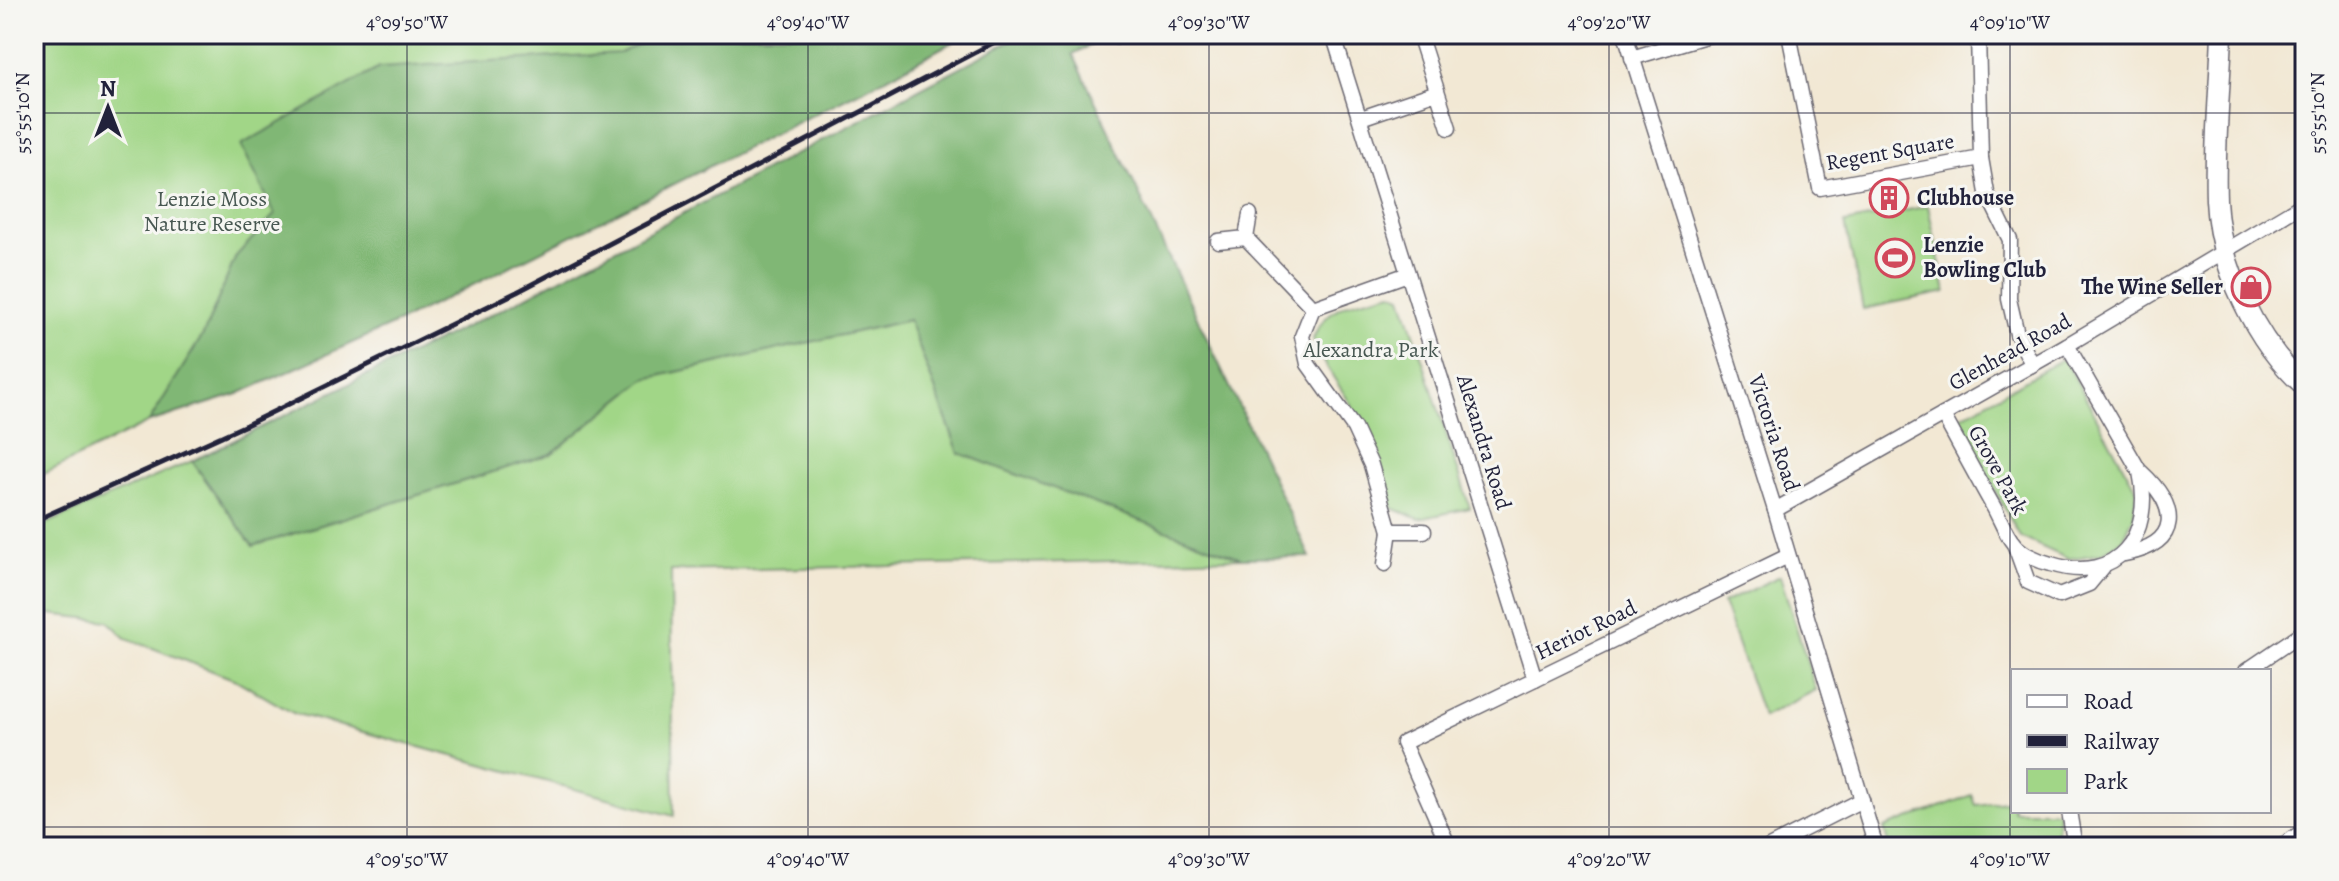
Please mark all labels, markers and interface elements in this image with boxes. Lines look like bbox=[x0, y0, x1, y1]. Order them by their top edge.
text: 4°09'50"W bbox=[366, 9, 448, 36]
text: 4°09'40"W bbox=[767, 9, 850, 36]
text: 4°09'30"W bbox=[1168, 9, 1250, 36]
text: 4°09'20"W bbox=[1567, 9, 1651, 36]
text: 4°09'10"W bbox=[1970, 9, 2051, 36]
north arrow bbox=[68, 68, 148, 148]
text: 55°55'10"N bbox=[9, 72, 36, 154]
text: 55°55'10"N bbox=[2304, 72, 2331, 154]
text: N bbox=[100, 74, 116, 104]
street label: Regent Square bbox=[1823, 126, 1957, 178]
building icon: Clubhouse bbox=[1868, 177, 1910, 219]
place label: Clubhouse bbox=[1917, 183, 2014, 213]
park label: Lenzie Moss Nature Reserve bbox=[144, 184, 280, 239]
place label: Lenzie Bowling Club bbox=[1923, 230, 2046, 285]
sports icon: Lenzie Bowling Club bbox=[1874, 237, 1916, 279]
shop icon: The Wine Seller bbox=[2230, 266, 2272, 308]
place label: The Wine Seller bbox=[2081, 272, 2223, 302]
street label: Glenhead Road bbox=[1943, 306, 2077, 398]
park label: Alexandra Park bbox=[1302, 335, 1439, 365]
street label: Alexandra Road bbox=[1449, 370, 1519, 513]
street label: Victoria Road bbox=[1741, 370, 1807, 496]
street label: Grove Park bbox=[1961, 420, 2035, 520]
street label: Heriot Road bbox=[1530, 593, 1642, 667]
legend bbox=[2011, 669, 2271, 813]
text: Road bbox=[2083, 685, 2133, 717]
text: Railway bbox=[2083, 725, 2159, 757]
text: Park bbox=[2083, 765, 2128, 797]
text: 4°09'50"W bbox=[366, 846, 448, 873]
text: 4°09'40"W bbox=[767, 846, 850, 873]
text: 4°09'30"W bbox=[1168, 846, 1250, 873]
text: 4°09'20"W bbox=[1567, 846, 1651, 873]
text: 4°09'10"W bbox=[1970, 846, 2051, 873]

